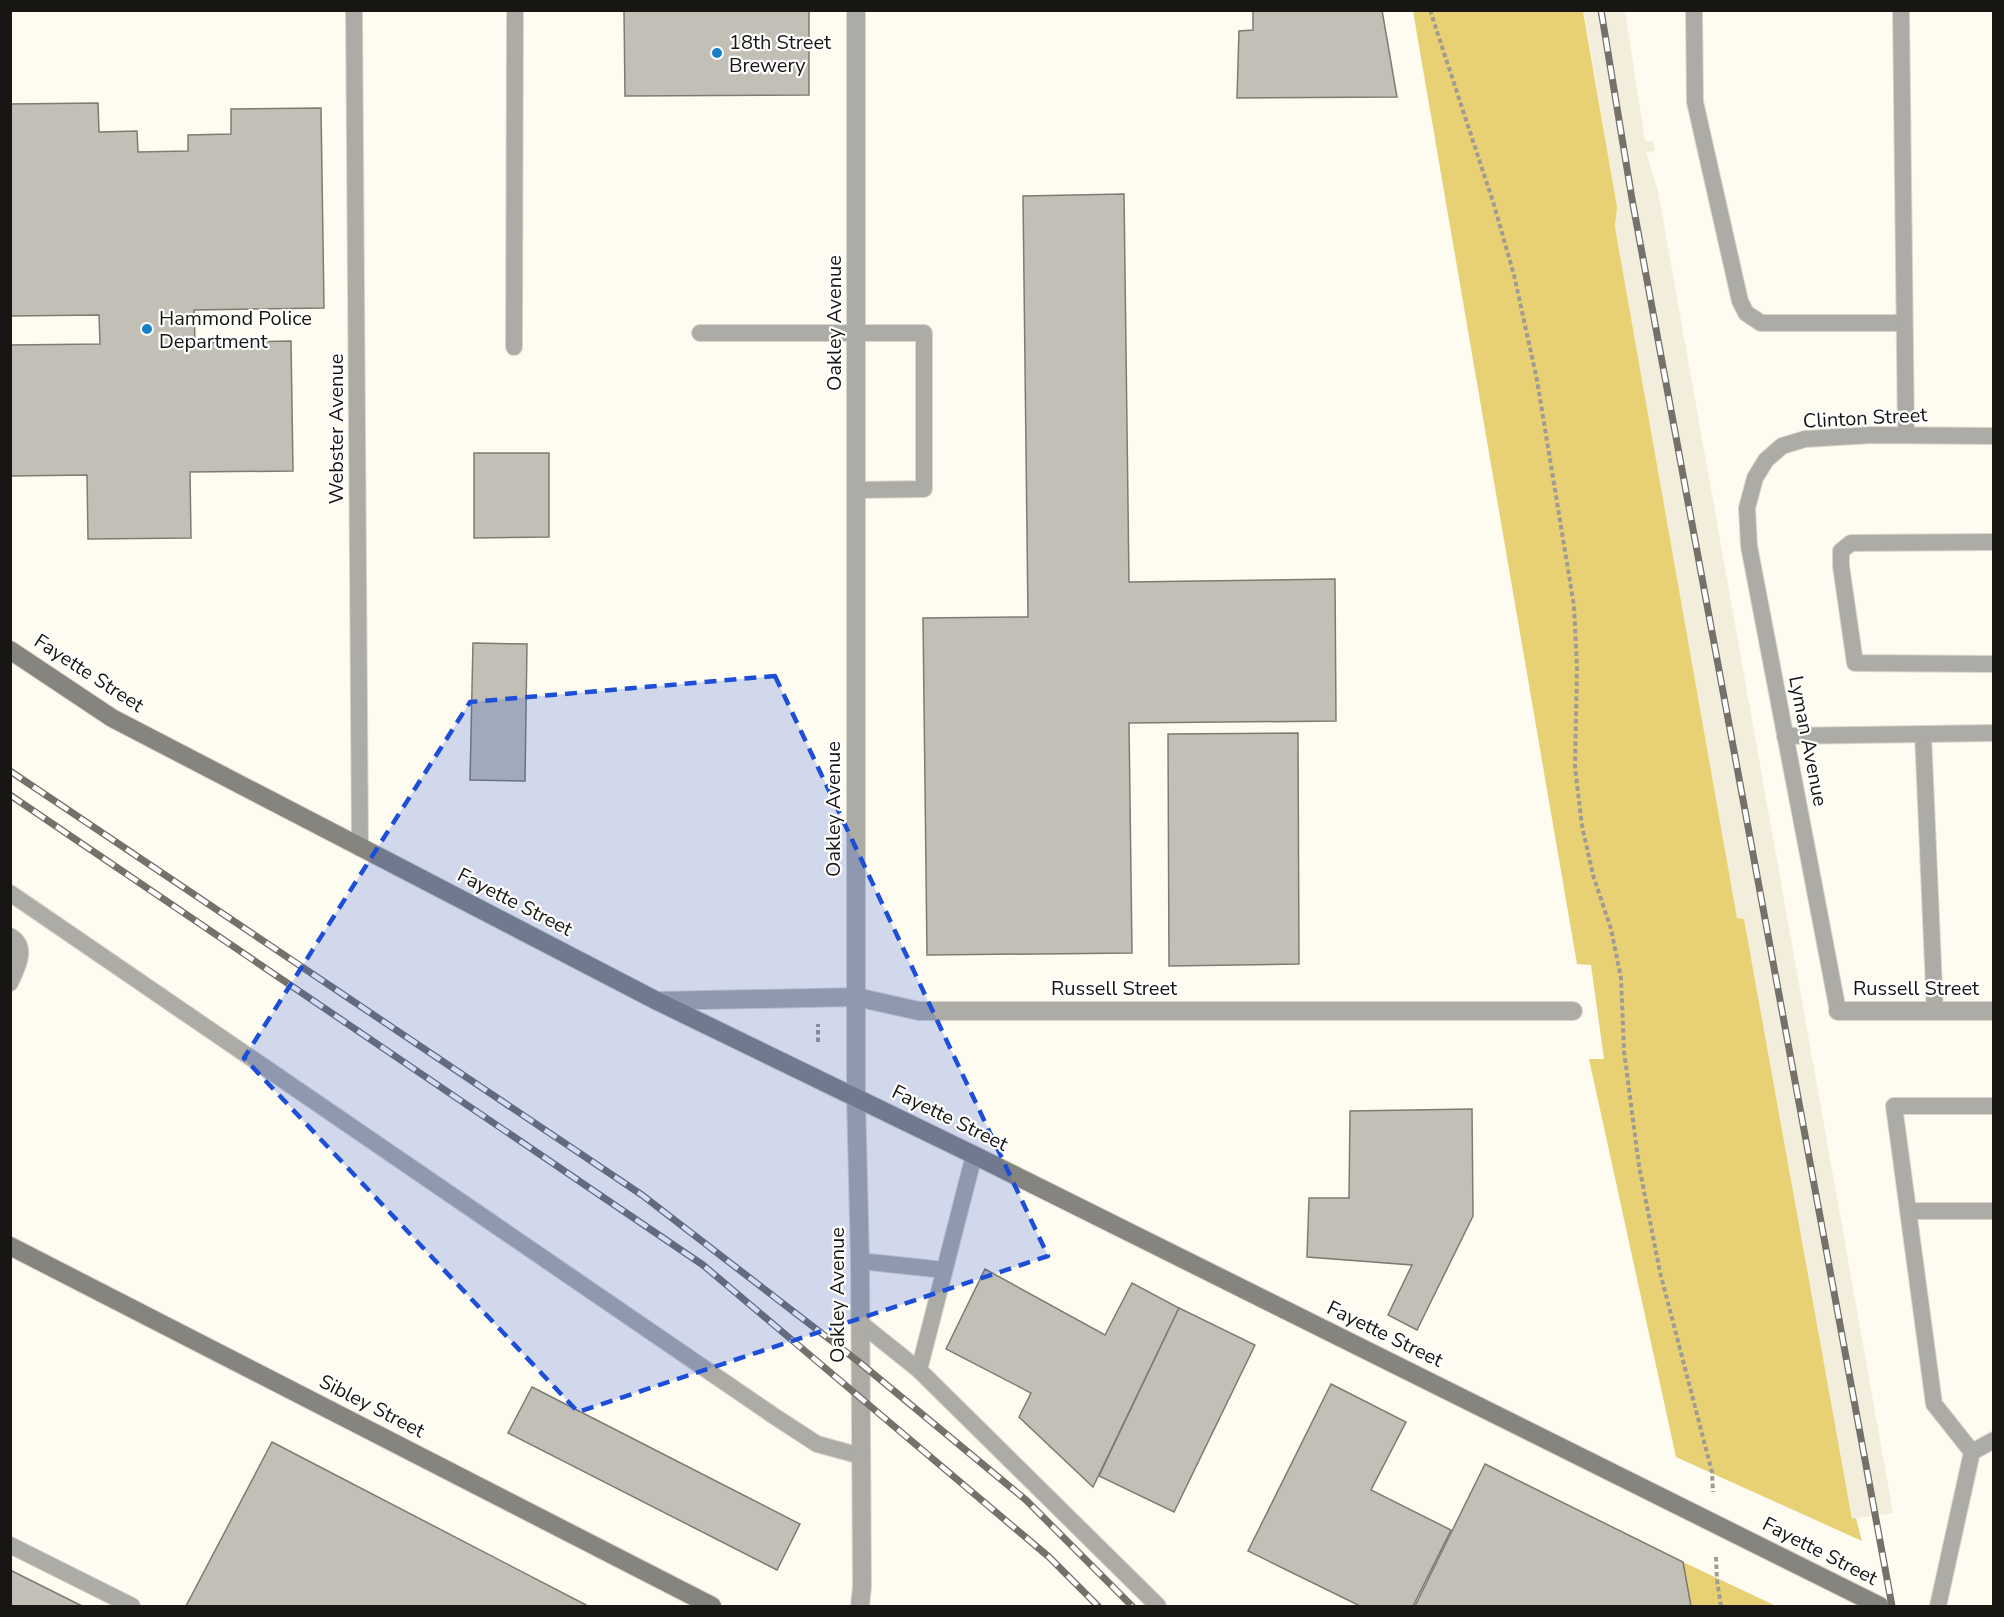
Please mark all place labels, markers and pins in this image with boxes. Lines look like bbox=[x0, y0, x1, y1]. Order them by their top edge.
place label: 18th Street Brewery bbox=[729, 29, 832, 79]
marker: 18th Street Brewery bbox=[710, 46, 724, 60]
place label: Hammond Police Department bbox=[159, 305, 312, 355]
marker: Hammond Police Department bbox=[140, 322, 154, 336]

